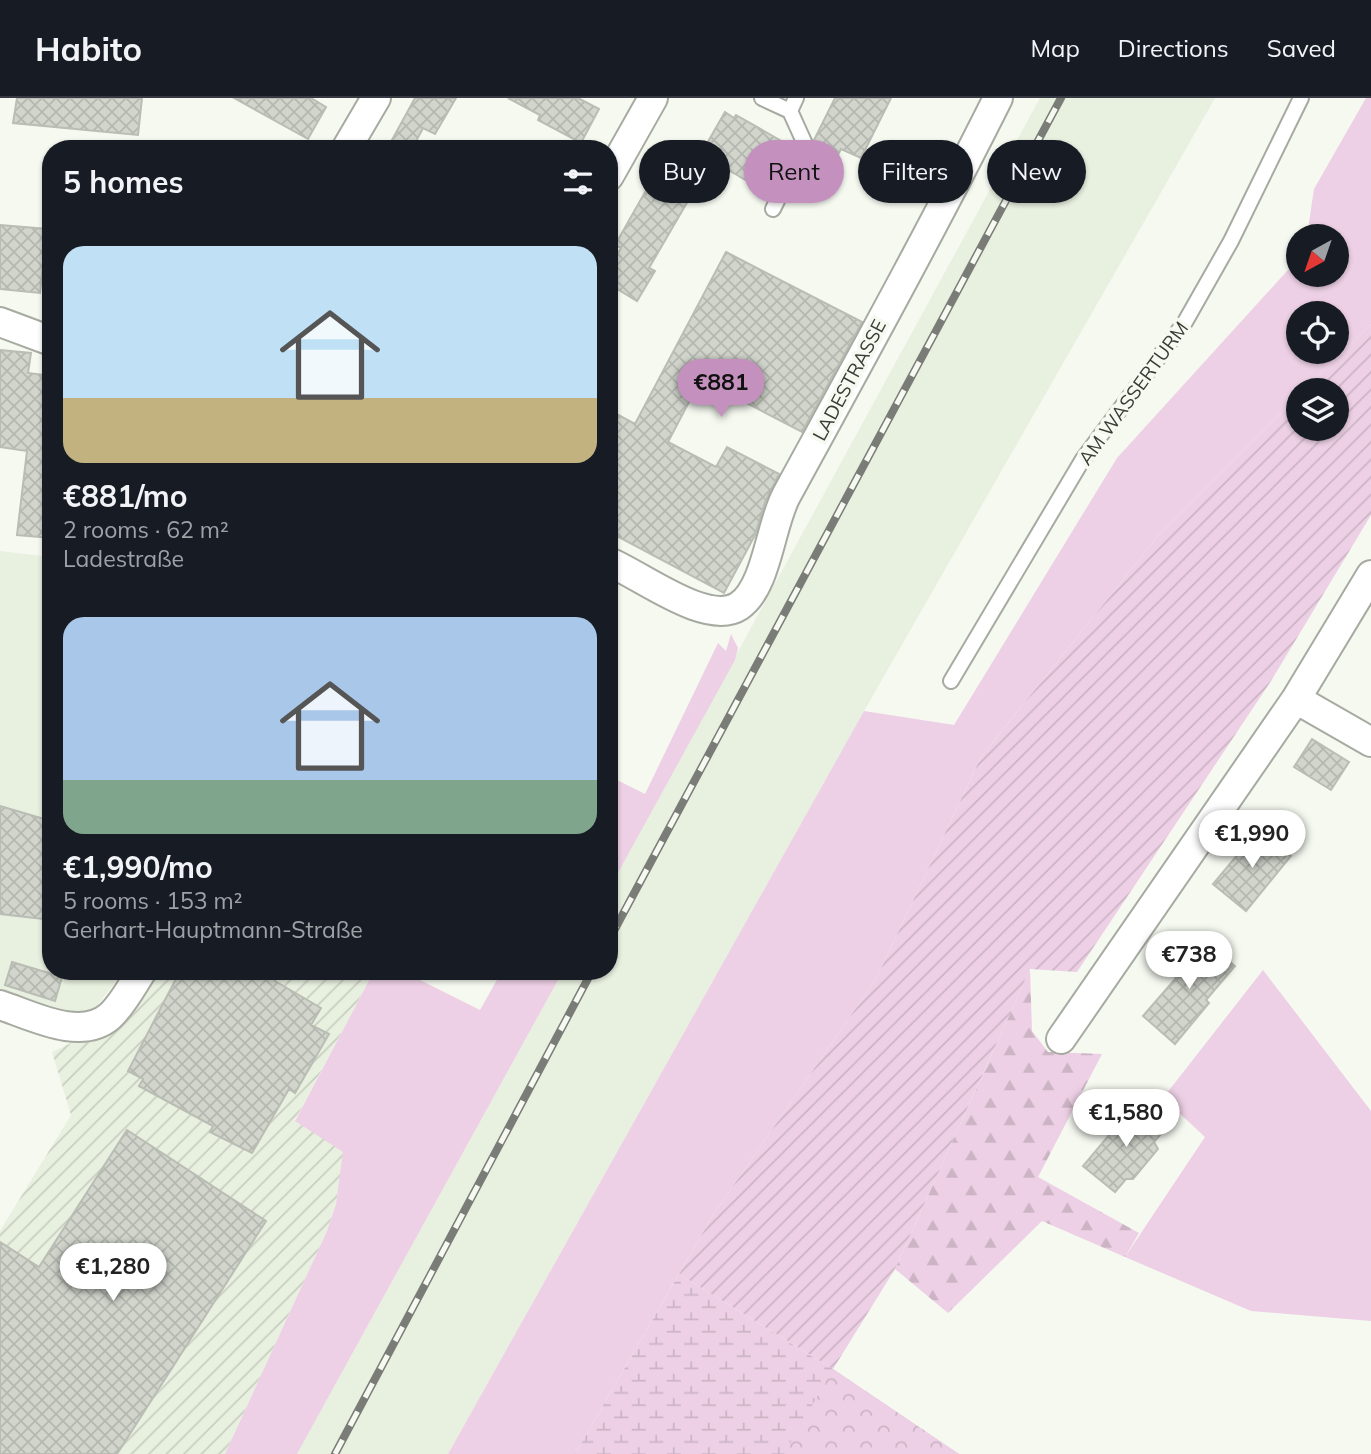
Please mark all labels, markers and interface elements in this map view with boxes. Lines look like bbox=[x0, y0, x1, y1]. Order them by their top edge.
text: Habito bbox=[35, 28, 142, 69]
text: Map bbox=[1030, 33, 1080, 63]
text: Directions bbox=[1118, 33, 1229, 63]
text: Saved bbox=[1267, 33, 1336, 63]
chip: Buy bbox=[639, 140, 730, 203]
chip: Rent bbox=[744, 140, 844, 203]
chip: Filters bbox=[858, 140, 973, 203]
chip: New bbox=[987, 140, 1086, 203]
text: 5 homes bbox=[63, 163, 184, 201]
icon: filters bbox=[559, 163, 597, 201]
north arrow bbox=[1286, 224, 1349, 287]
map controls bbox=[1286, 224, 1349, 441]
icon: home bbox=[267, 292, 393, 418]
button: locate bbox=[1286, 301, 1349, 364]
street label: LADESTRASSE bbox=[807, 315, 891, 445]
street label: AM WASSERTURM bbox=[1073, 317, 1193, 469]
pin: €881 bbox=[680, 360, 762, 419]
text: €881 bbox=[693, 367, 749, 396]
button: layers bbox=[1286, 378, 1349, 441]
text: €881/mo bbox=[63, 477, 187, 515]
text: 2 rooms · 62 m² bbox=[63, 515, 229, 544]
text: Ladestraße bbox=[63, 544, 184, 573]
icon: home bbox=[267, 663, 393, 789]
pin: €1,990 bbox=[1195, 810, 1309, 870]
text: €1,990 bbox=[1215, 818, 1289, 847]
text: €1,990/mo bbox=[63, 848, 213, 886]
text: 5 rooms · 153 m² bbox=[63, 886, 243, 915]
text: Gerhart-Hauptmann-Straße bbox=[63, 915, 363, 944]
pin: €738 bbox=[1148, 932, 1230, 991]
text: €738 bbox=[1161, 939, 1217, 968]
pin: €1,580 bbox=[1069, 1090, 1183, 1149]
text: €1,580 bbox=[1089, 1097, 1163, 1126]
pin: €1,280 bbox=[56, 1244, 170, 1303]
text: €1,280 bbox=[76, 1251, 150, 1280]

